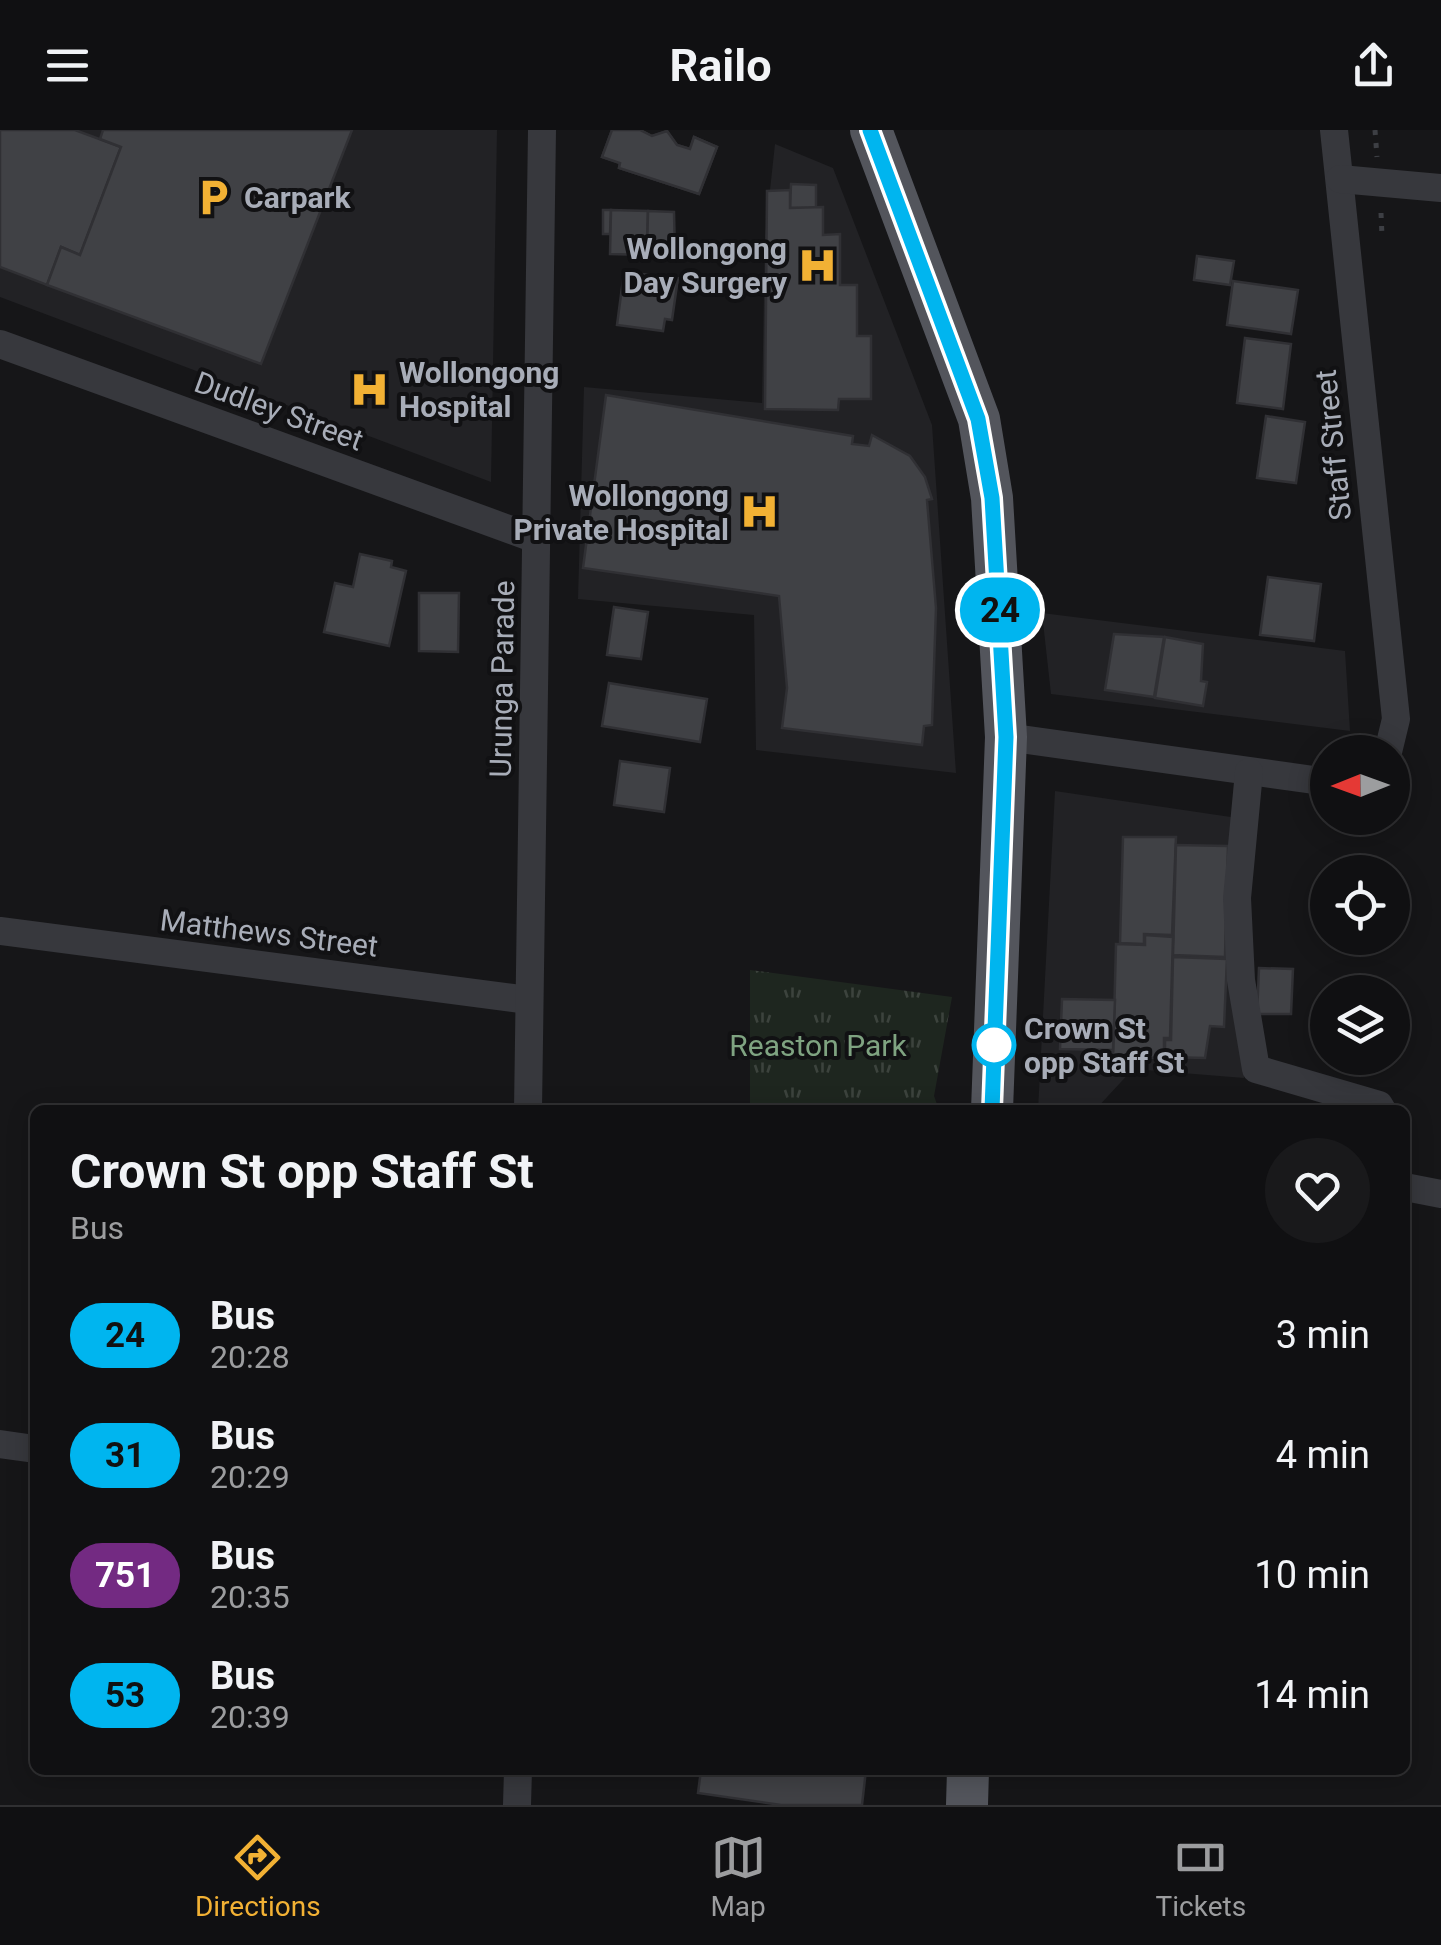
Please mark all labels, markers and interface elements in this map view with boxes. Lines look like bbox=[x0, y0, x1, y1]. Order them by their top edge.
icon: menu bbox=[40, 38, 95, 93]
icon: share bbox=[1346, 38, 1401, 93]
text: Railo bbox=[669, 39, 772, 92]
parking icon: Carpark bbox=[193, 176, 235, 218]
place label: Carpark bbox=[244, 180, 352, 215]
place label: Wollongong Day Surgery bbox=[623, 231, 788, 300]
hospital icon: Wollongong Day Surgery bbox=[796, 244, 838, 286]
place label: Wollongong Hospital bbox=[399, 355, 559, 424]
street label: Dudley Street bbox=[190, 364, 368, 458]
hospital icon: Wollongong Hospital bbox=[348, 368, 390, 410]
street label: Staff Street bbox=[1308, 368, 1358, 522]
place label: Wollongong Private Hospital bbox=[513, 478, 729, 547]
hospital icon: Wollongong Private Hospital bbox=[738, 491, 780, 533]
line badge: 24 bbox=[955, 578, 1045, 642]
street label: Urunga Parade bbox=[483, 580, 521, 778]
text: 24 bbox=[980, 590, 1020, 631]
north arrow bbox=[1310, 735, 1410, 835]
map controls bbox=[1310, 735, 1410, 1075]
button: locate bbox=[1310, 855, 1410, 955]
street label: Matthews Street bbox=[158, 902, 380, 964]
button: layers bbox=[1310, 975, 1410, 1075]
place label: Crown St opp Staff St bbox=[1024, 1011, 1184, 1080]
marker: Crown St opp Staff St bbox=[973, 1024, 1015, 1066]
park label: Reaston Park bbox=[729, 1028, 907, 1063]
button: heart bbox=[1265, 1138, 1370, 1243]
text: Crown St opp Staff St bbox=[70, 1143, 534, 1200]
text: Bus bbox=[70, 1209, 124, 1247]
text: Bus bbox=[210, 1294, 275, 1338]
text: 3 min bbox=[1276, 1313, 1370, 1357]
text: 24 bbox=[105, 1315, 145, 1356]
text: 20:28 bbox=[210, 1338, 290, 1376]
text: Bus bbox=[210, 1414, 275, 1458]
text: 4 min bbox=[1276, 1433, 1370, 1477]
text: 31 bbox=[105, 1435, 145, 1476]
text: 20:29 bbox=[210, 1458, 290, 1496]
text: Bus bbox=[210, 1534, 275, 1578]
text: 10 min bbox=[1254, 1553, 1370, 1597]
text: 751 bbox=[95, 1555, 155, 1596]
text: 20:35 bbox=[210, 1578, 290, 1616]
text: Bus bbox=[210, 1654, 275, 1698]
text: 14 min bbox=[1254, 1673, 1370, 1717]
text: 53 bbox=[105, 1675, 145, 1716]
text: 20:39 bbox=[210, 1698, 290, 1736]
tab: Directions bbox=[195, 1830, 321, 1923]
tab: Map bbox=[710, 1830, 766, 1923]
tab: Tickets bbox=[1156, 1830, 1246, 1923]

